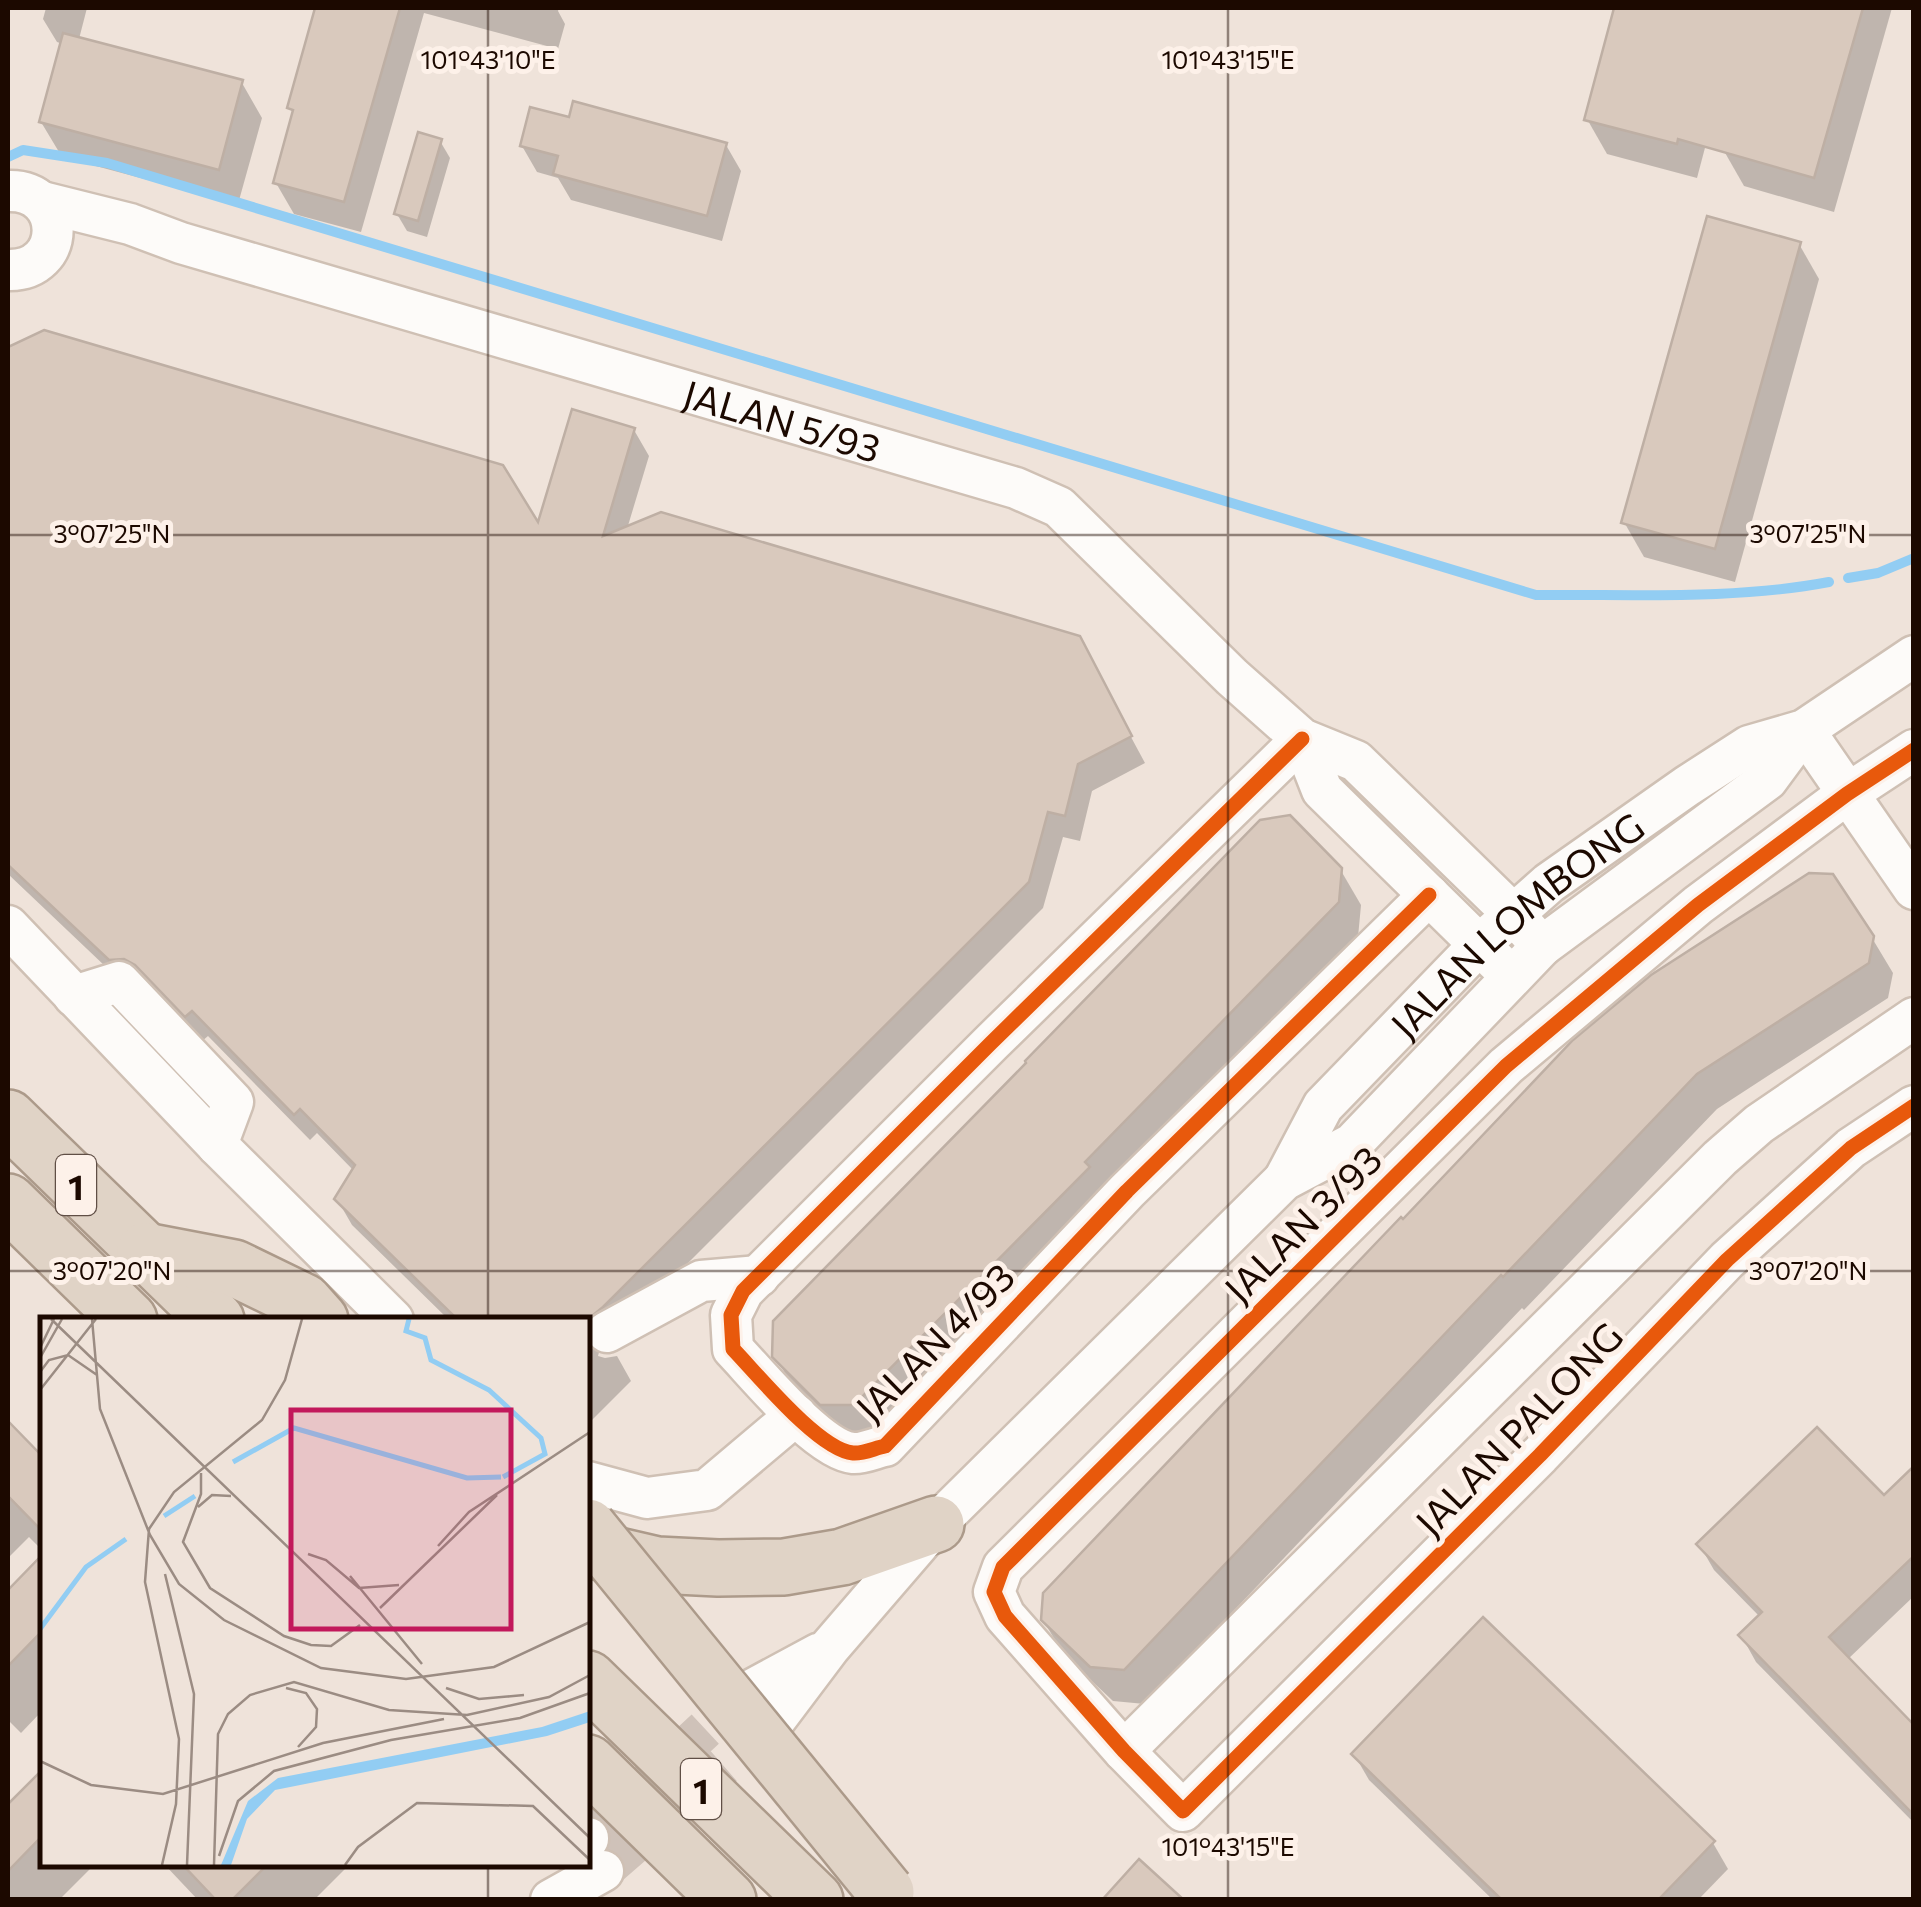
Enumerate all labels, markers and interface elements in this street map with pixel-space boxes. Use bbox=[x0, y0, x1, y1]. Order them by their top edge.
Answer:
text: 101°43'10"E bbox=[420, 44, 556, 74]
text: 101°43'15"E bbox=[1161, 44, 1295, 74]
street label: JALAN 5/93 bbox=[679, 368, 886, 471]
text: 3°07'25"N bbox=[54, 518, 170, 548]
text: 3°07'25"N bbox=[1750, 518, 1866, 548]
street label: JALAN LOMBONG bbox=[1380, 801, 1652, 1046]
street label: JALAN 3/93 bbox=[1214, 1135, 1390, 1311]
road number: 1 bbox=[56, 1155, 96, 1215]
street label: JALAN 4/93 bbox=[845, 1252, 1023, 1430]
text: 3°07'20"N bbox=[53, 1255, 171, 1285]
text: 3°07'20"N bbox=[1749, 1255, 1867, 1285]
street label: JALAN PALONG bbox=[1405, 1312, 1631, 1544]
inset map bbox=[40, 1317, 590, 1867]
road number: 1 bbox=[681, 1759, 721, 1819]
text: 101°43'15"E bbox=[1161, 1831, 1295, 1861]

